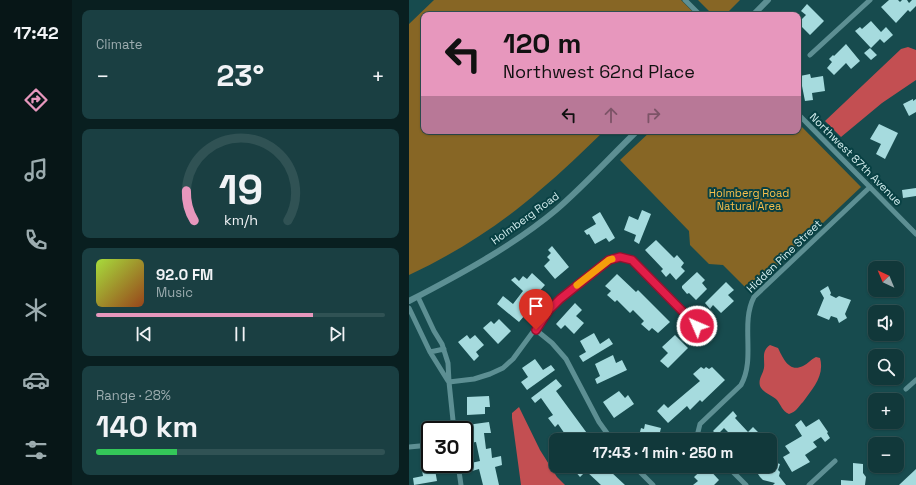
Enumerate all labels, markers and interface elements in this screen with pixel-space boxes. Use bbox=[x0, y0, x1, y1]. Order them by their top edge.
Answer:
text: 17:42 bbox=[13, 21, 59, 44]
text: 120 m bbox=[503, 25, 581, 61]
icon: left bbox=[437, 28, 489, 80]
text: Climate bbox=[96, 36, 142, 53]
text: 23° bbox=[217, 56, 264, 95]
text: Northwest 62nd Place bbox=[503, 60, 695, 83]
text: − bbox=[96, 62, 110, 90]
text: + bbox=[371, 62, 385, 90]
icon: directions bbox=[22, 86, 50, 114]
icon: left bbox=[558, 104, 580, 126]
icon: ahead bbox=[600, 104, 622, 126]
icon: right bbox=[642, 104, 664, 126]
street label: Northwest 87th Avenue bbox=[807, 110, 905, 208]
icon: music bbox=[22, 156, 50, 184]
text: 19 bbox=[218, 163, 263, 216]
park label: Holmberg Road Natural Area bbox=[709, 186, 789, 213]
street label: Holmberg Road bbox=[488, 189, 562, 247]
text: km/h bbox=[223, 211, 258, 229]
street label: Hidden Pine Street bbox=[743, 217, 825, 295]
icon: phone bbox=[22, 226, 50, 254]
north arrow bbox=[868, 261, 904, 297]
map controls bbox=[868, 261, 904, 473]
text: 92.0 FM bbox=[156, 265, 213, 284]
text: Music bbox=[156, 284, 193, 301]
pin bbox=[519, 289, 553, 330]
icon: arrive bbox=[525, 295, 547, 317]
icon: climate bbox=[22, 296, 50, 324]
position arrow bbox=[676, 305, 718, 347]
button: sound bbox=[868, 305, 904, 341]
icon: previous bbox=[133, 323, 155, 345]
icon: pause bbox=[229, 323, 251, 345]
icon: next bbox=[326, 323, 348, 345]
button: search bbox=[868, 349, 904, 385]
icon: car bbox=[22, 366, 50, 394]
text: Range · 28% bbox=[96, 387, 171, 404]
button: + bbox=[868, 393, 904, 429]
text: 140 km bbox=[96, 407, 198, 446]
speed limit sign: 30 bbox=[421, 421, 473, 473]
icon: filters bbox=[22, 436, 50, 464]
button: − bbox=[868, 437, 904, 473]
text: 17:43 · 1 min · 250 m bbox=[593, 443, 733, 462]

